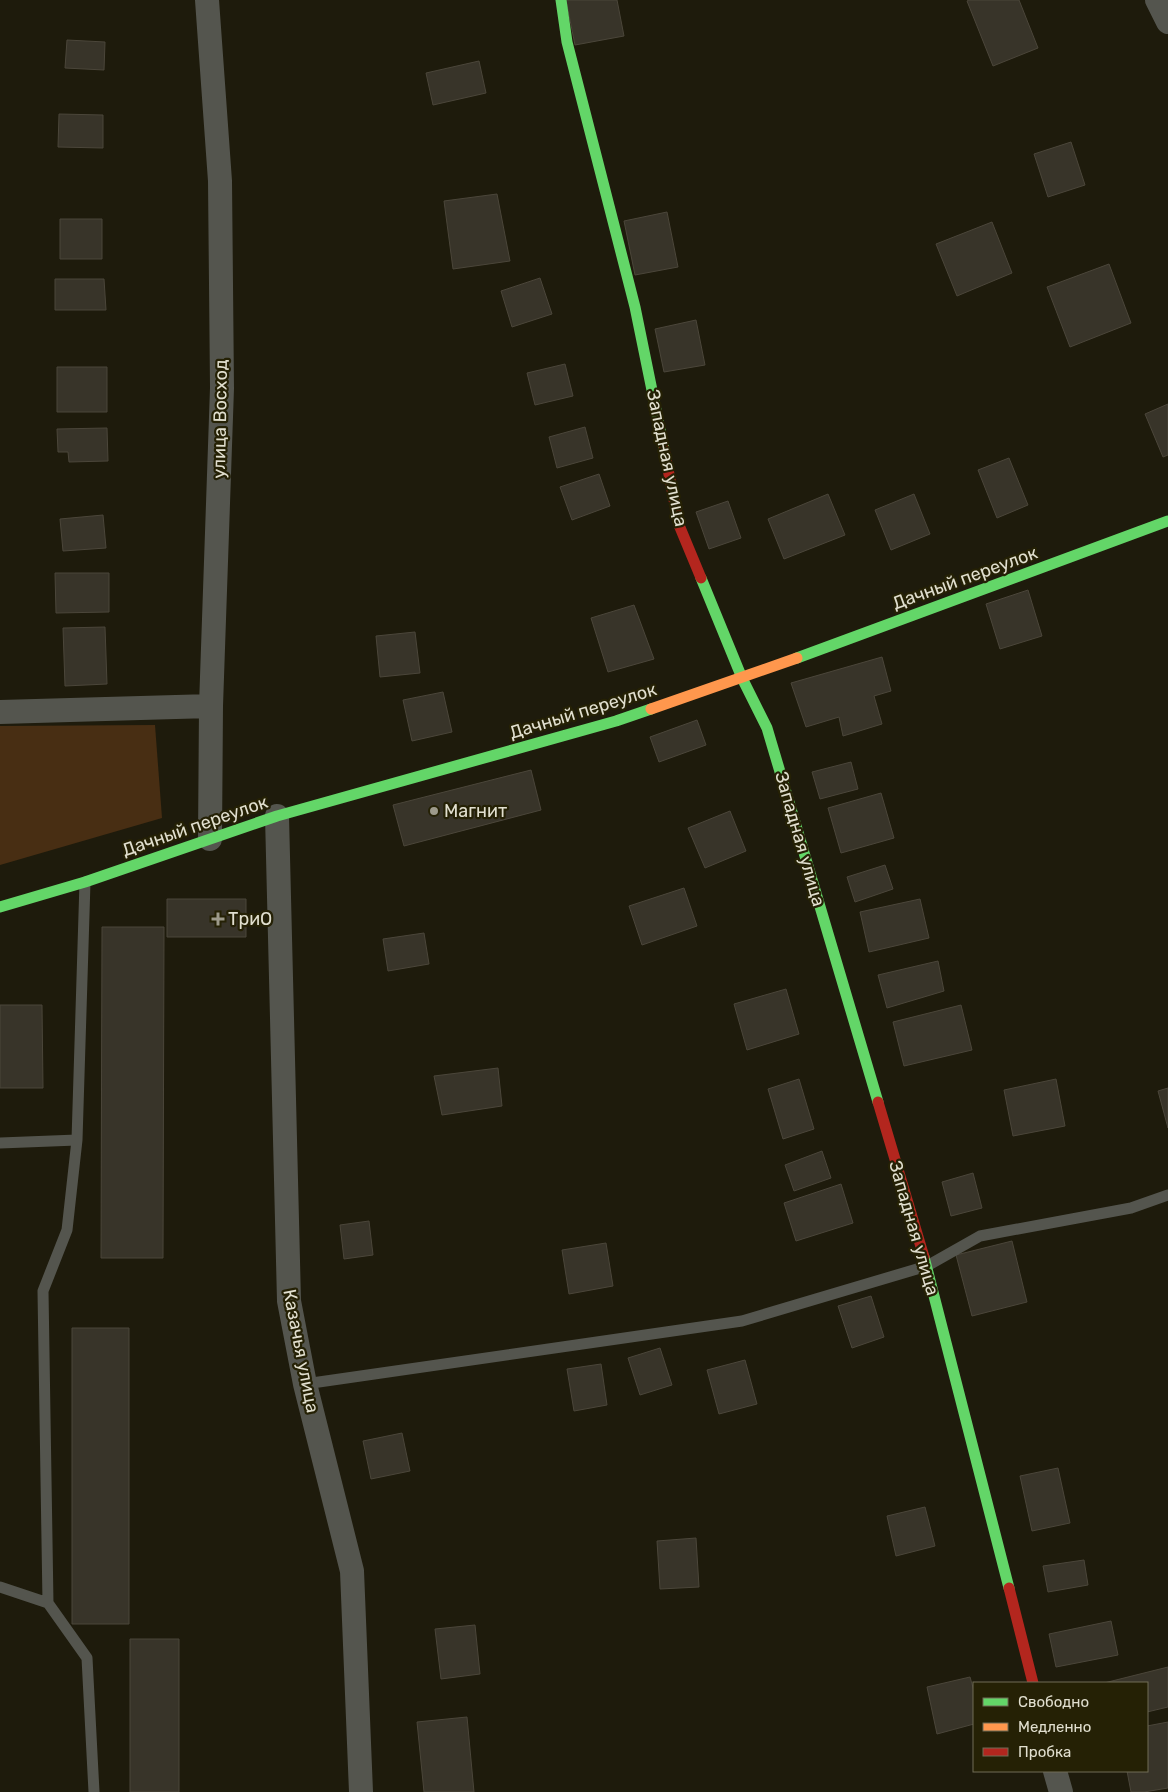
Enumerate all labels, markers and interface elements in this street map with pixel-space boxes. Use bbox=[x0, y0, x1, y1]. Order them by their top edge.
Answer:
street label: улица Восход bbox=[208, 359, 232, 479]
street label: Западная улица bbox=[642, 388, 692, 528]
street label: Дачный переулок bbox=[890, 541, 1041, 614]
street label: Дачный переулок bbox=[507, 678, 659, 744]
street label: Западная улица bbox=[770, 769, 830, 909]
street label: Дачный переулок bbox=[119, 791, 271, 861]
place label: Магнит bbox=[444, 800, 507, 822]
marker: Магнит bbox=[428, 805, 440, 817]
place label: ТриО bbox=[228, 908, 272, 930]
marker: ТриО bbox=[212, 913, 224, 925]
street label: Западная улица bbox=[884, 1158, 944, 1298]
street label: Казачья улица bbox=[278, 1287, 324, 1415]
legend bbox=[973, 1682, 1148, 1772]
text: Свободно bbox=[1018, 1693, 1089, 1711]
text: Медленно bbox=[1018, 1718, 1091, 1736]
text: Пробка bbox=[1018, 1743, 1071, 1761]

